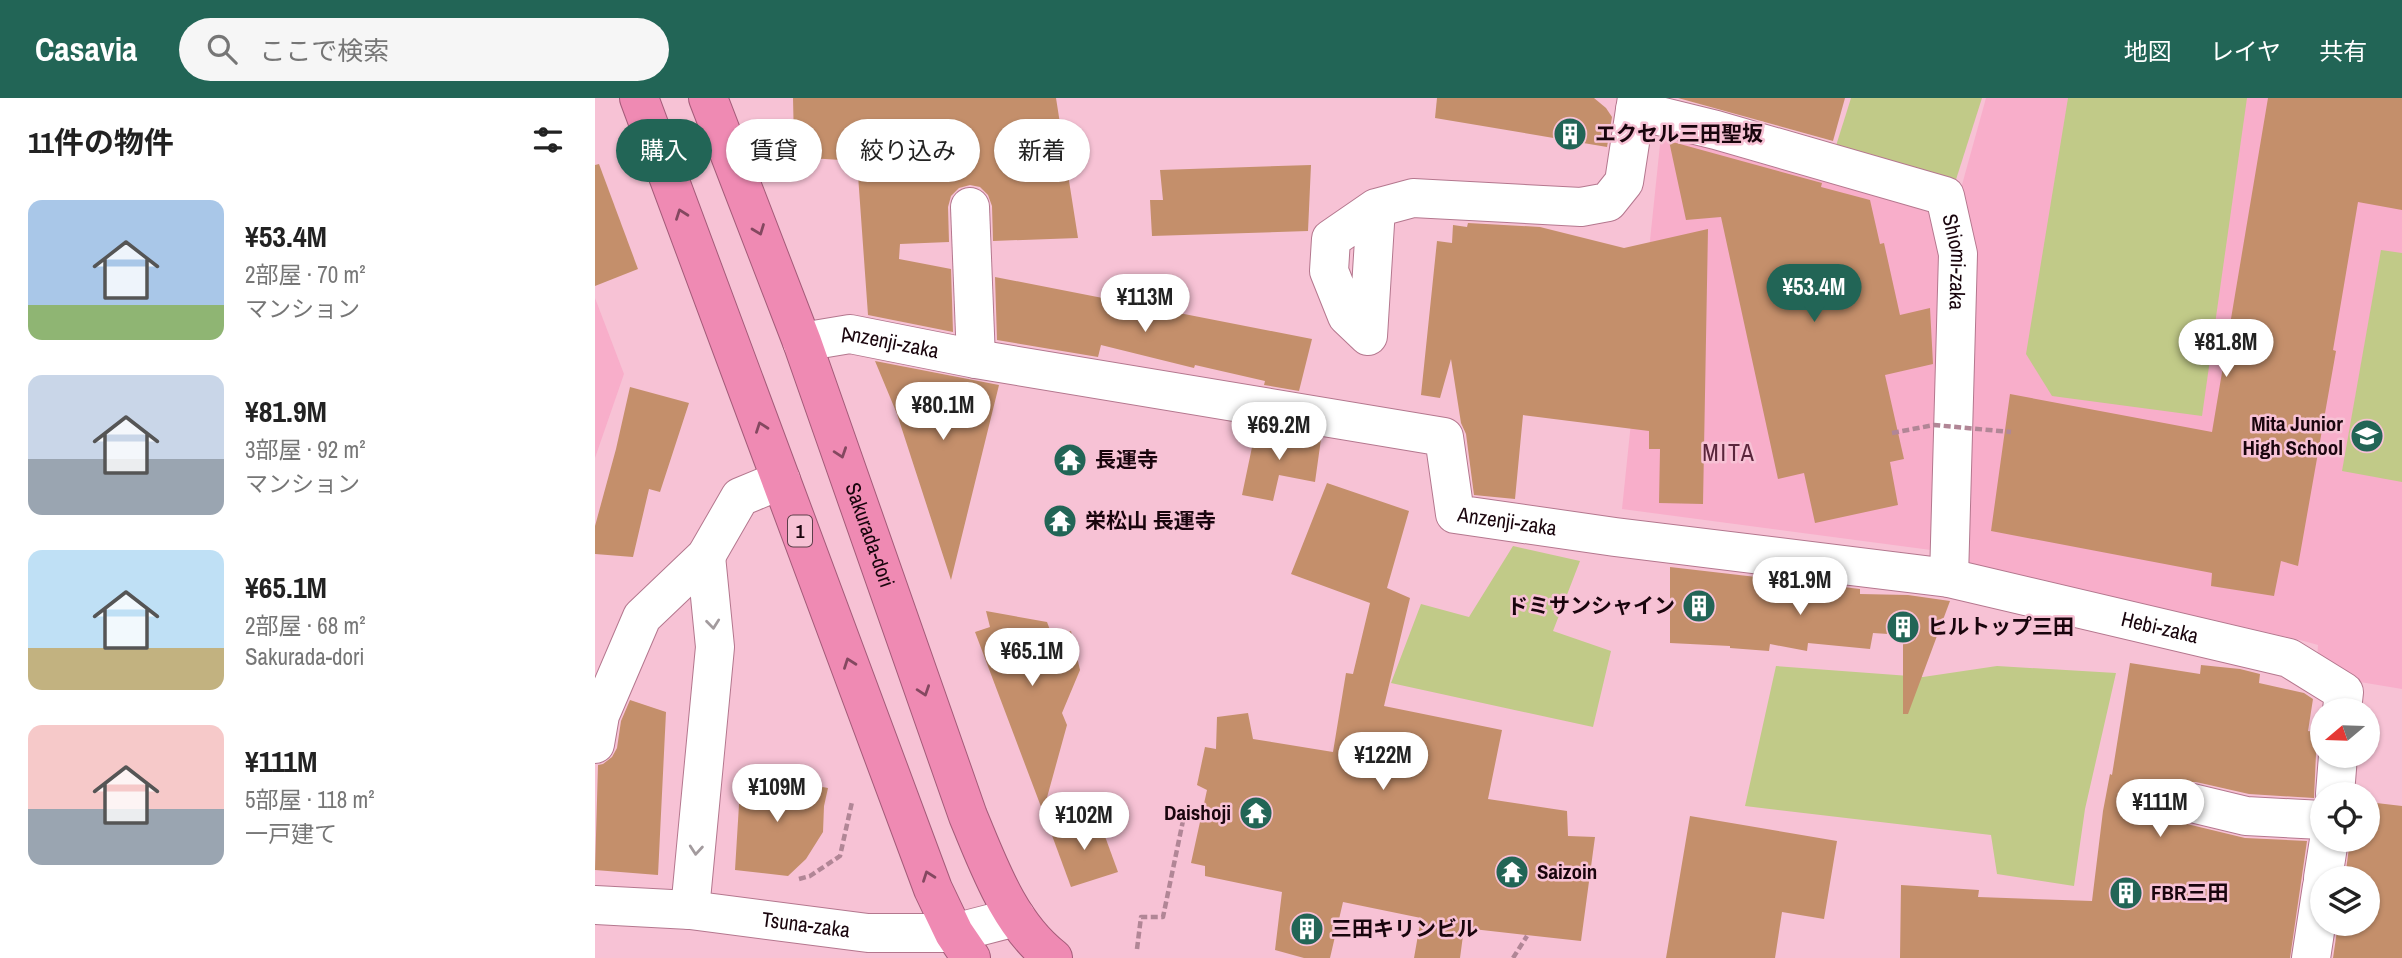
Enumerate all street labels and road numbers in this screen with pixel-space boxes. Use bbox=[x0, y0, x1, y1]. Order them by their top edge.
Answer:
street label: Shiomi-zaka bbox=[1935, 211, 1973, 311]
street label: Anzenji-zaka bbox=[837, 319, 942, 365]
street label: Sakurada-dori bbox=[838, 479, 902, 591]
street label: Anzenji-zaka bbox=[1455, 499, 1559, 542]
road number: 1 bbox=[788, 516, 812, 546]
street label: Hebi-zaka bbox=[2118, 604, 2202, 650]
street label: Tsuna-zaka bbox=[760, 904, 852, 945]

